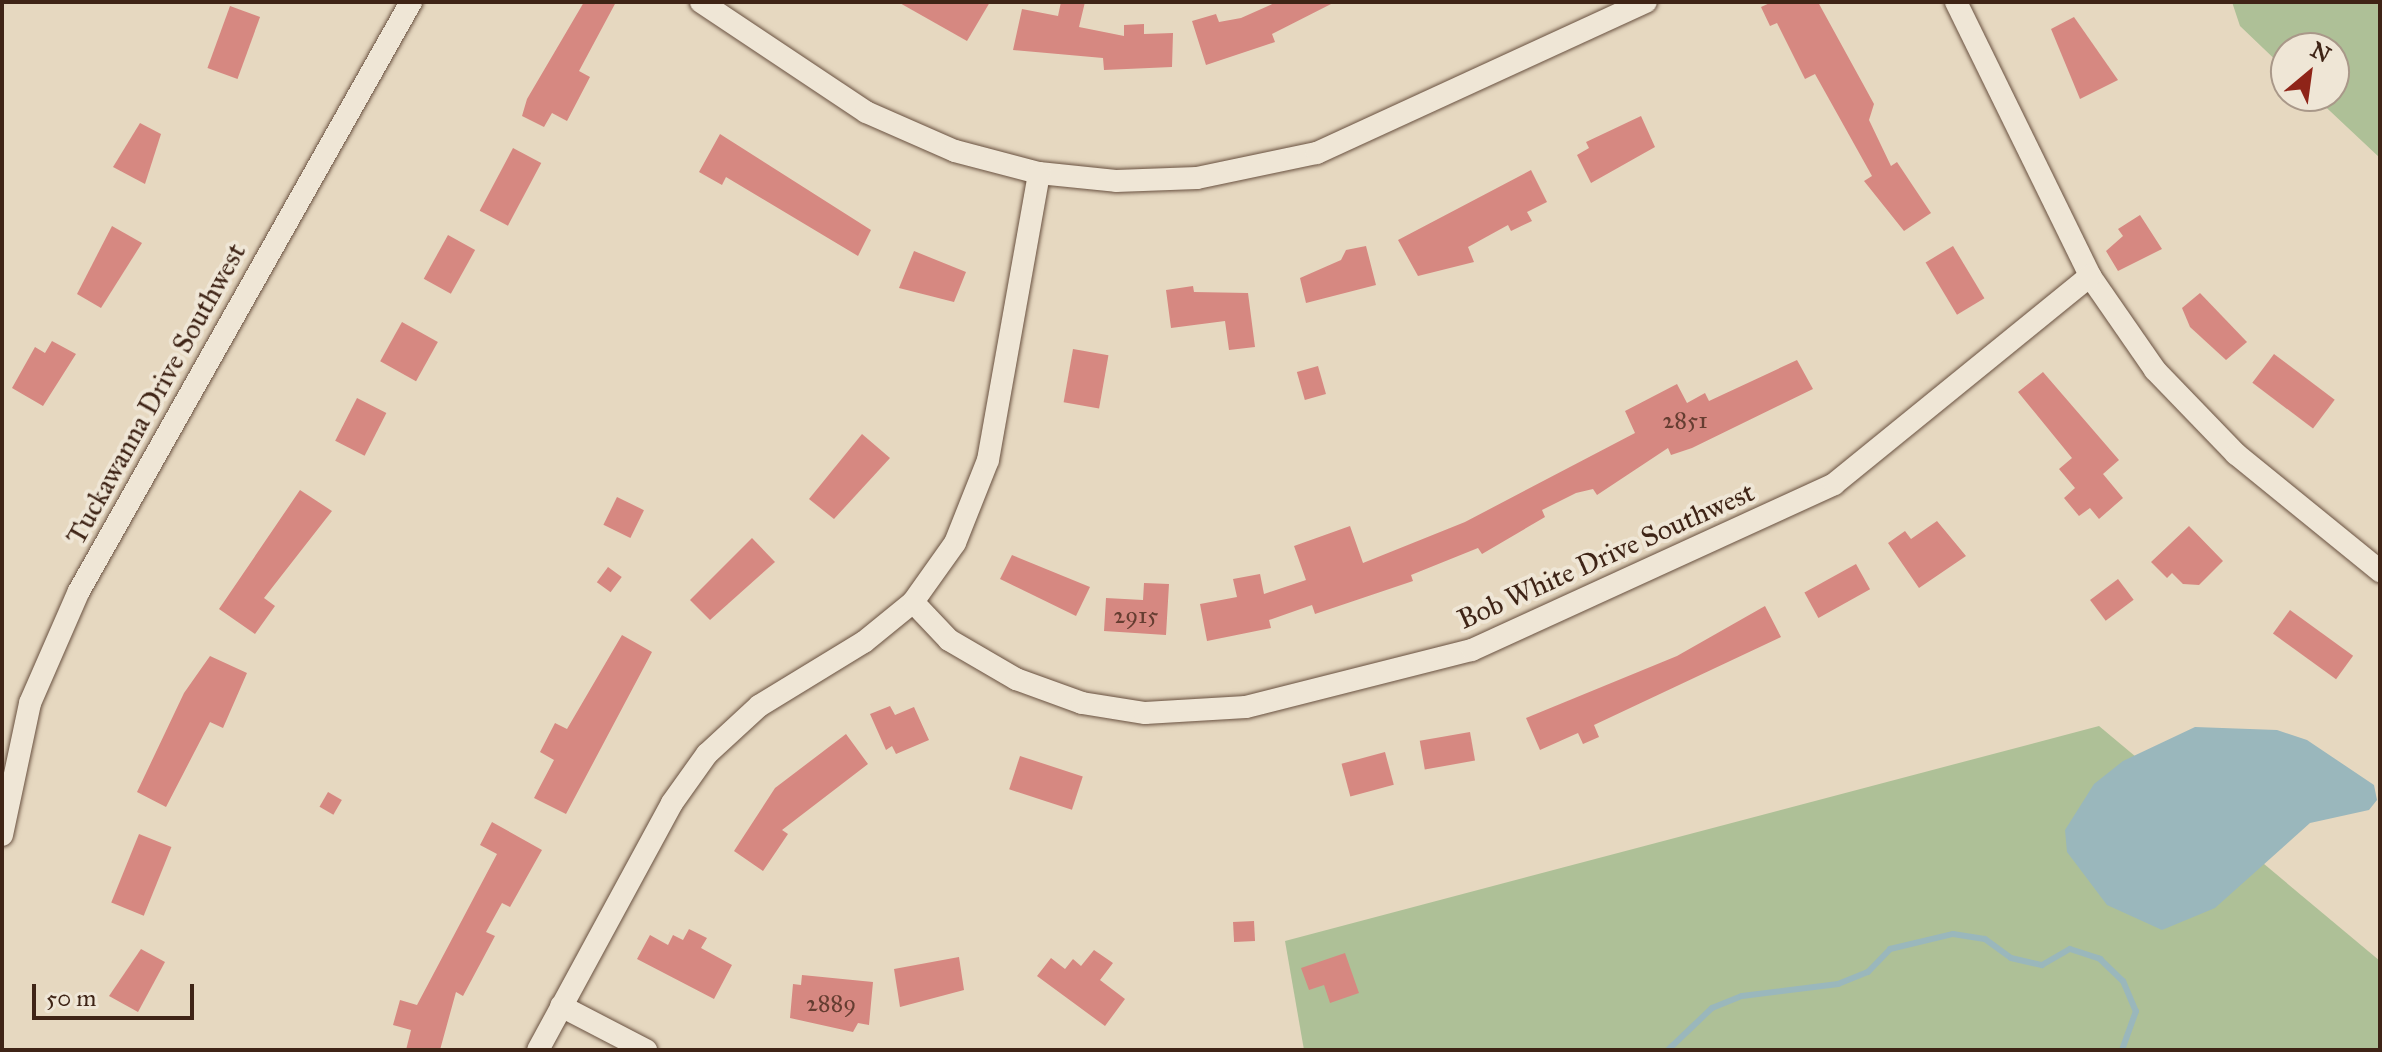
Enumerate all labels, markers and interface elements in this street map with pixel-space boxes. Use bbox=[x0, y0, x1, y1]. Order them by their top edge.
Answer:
north arrow bbox=[2270, 32, 2350, 112]
text: N bbox=[2306, 36, 2336, 69]
street label: Tuckawanna Drive Southwest bbox=[59, 237, 253, 551]
house number: 2851 bbox=[1662, 407, 1708, 435]
street label: Bob White Drive Southwest bbox=[1452, 475, 1760, 637]
house number: 2915 bbox=[1113, 602, 1159, 630]
scale bar bbox=[36, 968, 198, 1018]
text: 50 m bbox=[46, 983, 96, 1013]
house number: 2889 bbox=[806, 990, 856, 1018]

